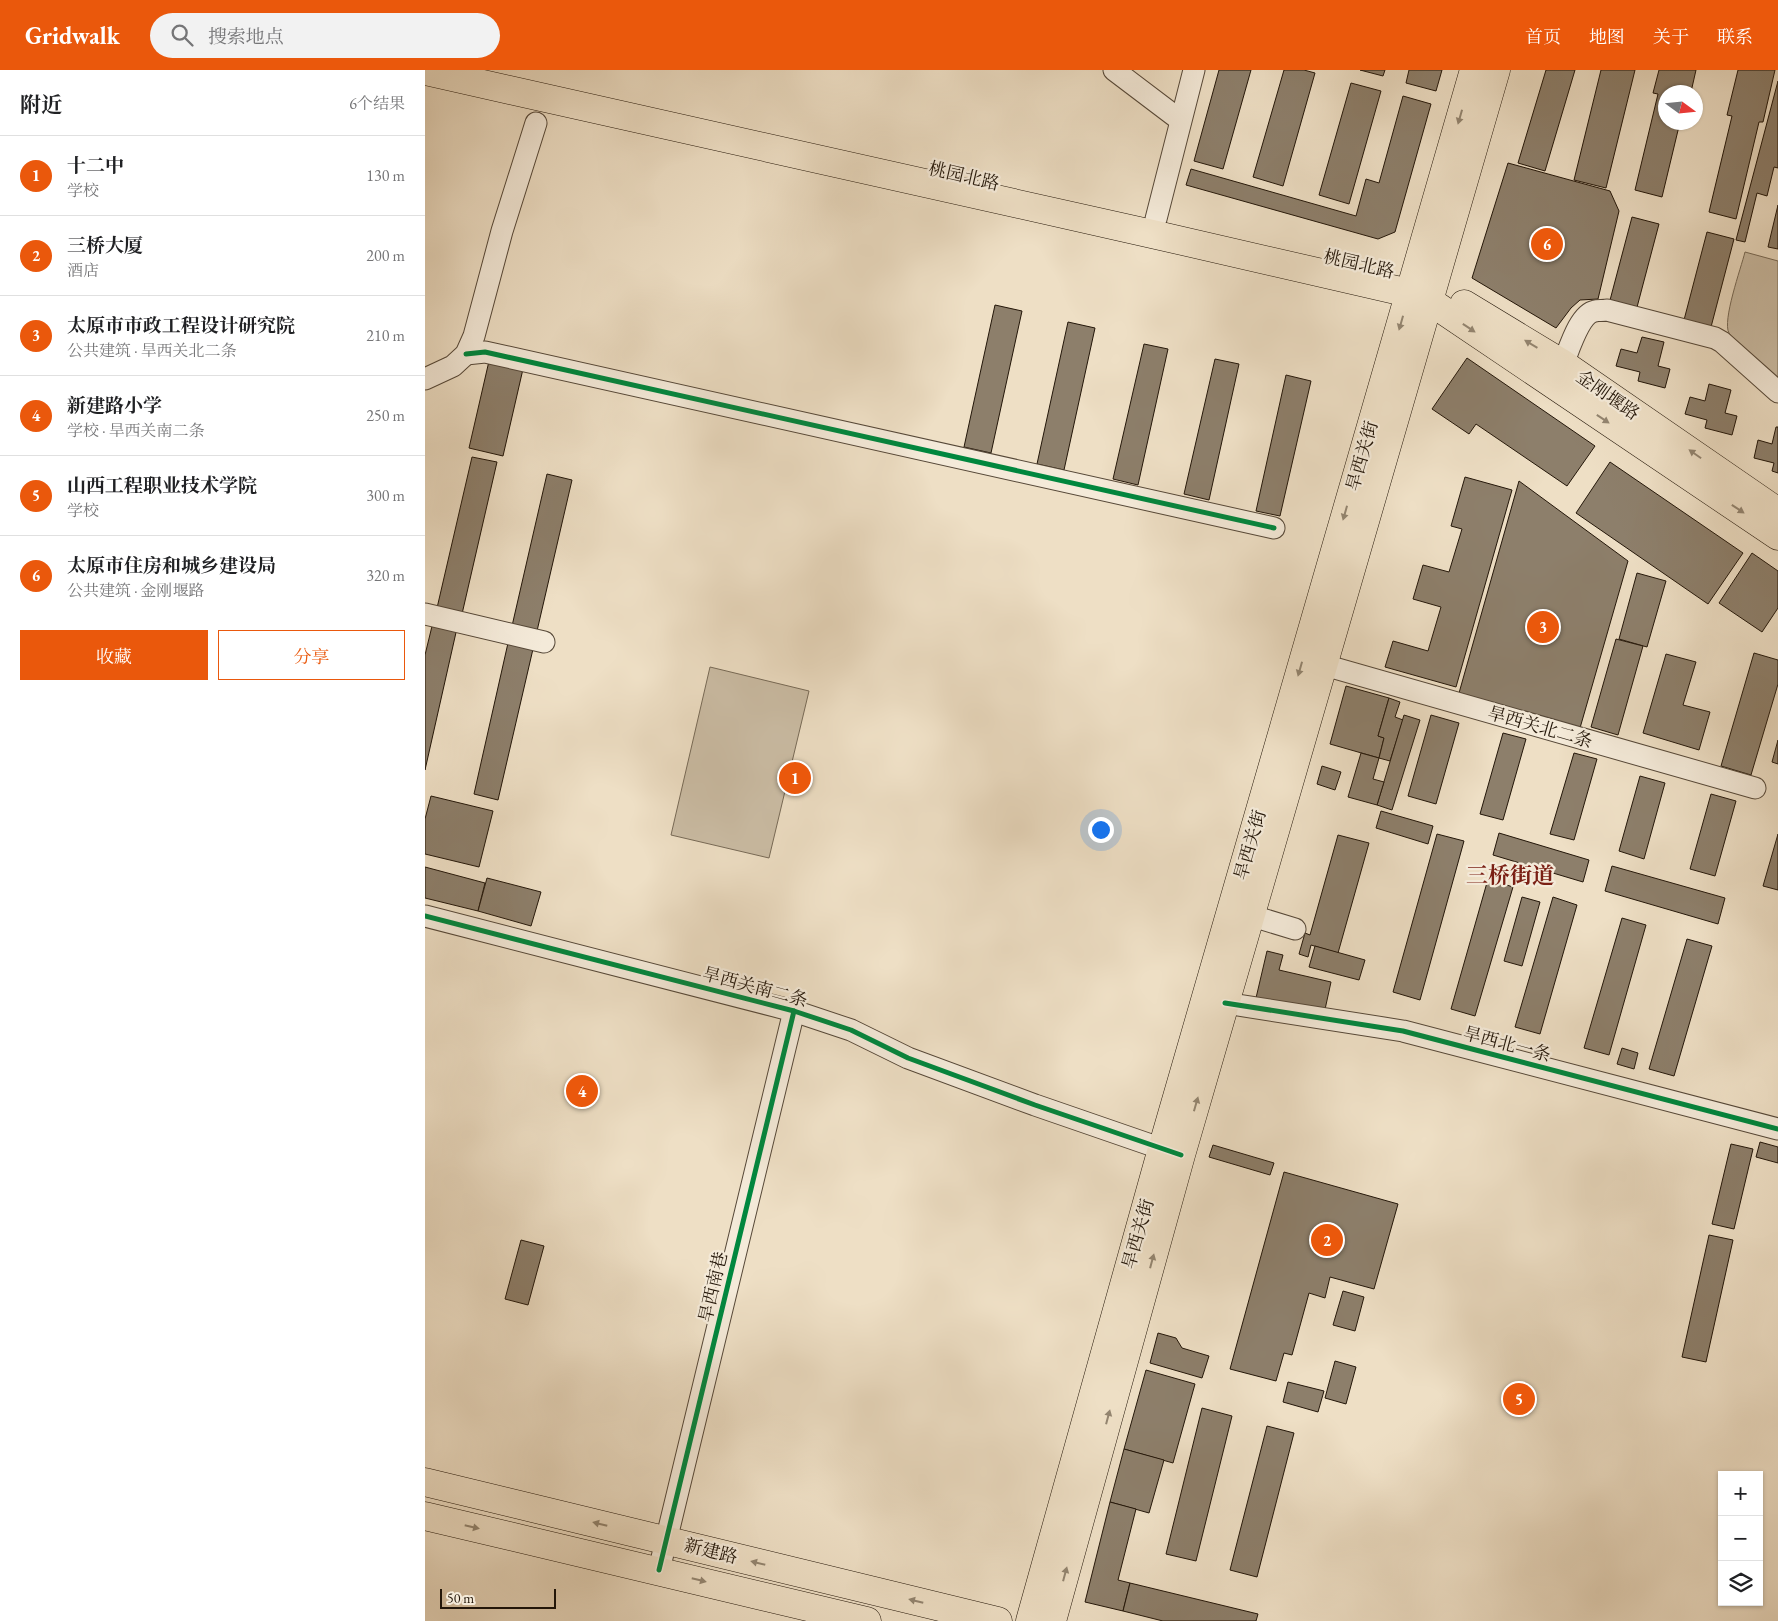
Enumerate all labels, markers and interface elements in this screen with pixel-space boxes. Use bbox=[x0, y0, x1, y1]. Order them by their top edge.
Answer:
search box bbox=[150, 13, 500, 58]
text: Gridwalk bbox=[25, 20, 120, 51]
icon: search bbox=[168, 21, 196, 49]
text: 搜索地点 bbox=[208, 24, 284, 49]
text: 首页 bbox=[1525, 25, 1561, 48]
text: 地图 bbox=[1589, 25, 1625, 48]
text: 关于 bbox=[1653, 25, 1689, 48]
text: 联系 bbox=[1717, 25, 1753, 48]
north arrow bbox=[1658, 85, 1703, 130]
text: 附近 bbox=[20, 91, 62, 118]
text: 6个结果 bbox=[349, 93, 405, 114]
one-way arrow bbox=[1456, 109, 1464, 124]
text: 十二中 bbox=[67, 153, 124, 178]
street label: 桃园北路 bbox=[926, 156, 1002, 195]
text: 1 bbox=[32, 165, 40, 186]
text: 130 m bbox=[366, 165, 405, 186]
text: 学校 bbox=[67, 180, 99, 201]
pin: 6 bbox=[1531, 225, 1563, 263]
text: 三桥大厦 bbox=[67, 233, 143, 258]
street label: 桃园北路 bbox=[1321, 244, 1397, 283]
text: 2 bbox=[32, 245, 40, 266]
text: 200 m bbox=[366, 245, 405, 266]
text: 酒店 bbox=[67, 260, 99, 281]
text: 太原市市政工程设计研究院 bbox=[67, 313, 295, 338]
one-way arrow bbox=[1396, 316, 1404, 331]
one-way arrow bbox=[1462, 323, 1476, 333]
text: 3 bbox=[32, 325, 40, 346]
text: 210 m bbox=[366, 325, 405, 346]
text: 公共建筑 · 旱西关北二条 bbox=[67, 340, 237, 361]
one-way arrow bbox=[1524, 340, 1537, 349]
street label: 金刚堰路 bbox=[1572, 365, 1644, 425]
text: 新建路小学 bbox=[67, 393, 162, 418]
text: 4 bbox=[32, 405, 40, 426]
text: 250 m bbox=[366, 405, 405, 426]
one-way arrow bbox=[1597, 414, 1610, 423]
street label: 旱西关街 bbox=[1341, 418, 1382, 494]
text: 学校 · 旱西关南二条 bbox=[67, 420, 205, 441]
one-way arrow bbox=[1688, 450, 1701, 459]
text: 山西工程职业技术学院 bbox=[67, 473, 257, 498]
text: 5 bbox=[32, 485, 40, 506]
text: 300 m bbox=[366, 485, 405, 506]
text: 学校 bbox=[67, 500, 99, 521]
one-way arrow bbox=[1731, 505, 1745, 514]
one-way arrow bbox=[1341, 506, 1349, 521]
text: 太原市住房和城乡建设局 bbox=[67, 553, 276, 578]
text: 6 bbox=[32, 565, 40, 586]
text: 320 m bbox=[366, 565, 405, 586]
text: 公共建筑 · 金刚堰路 bbox=[67, 580, 205, 601]
pin: 3 bbox=[1527, 608, 1559, 646]
button: 收藏 bbox=[20, 630, 208, 680]
button: 分享 bbox=[218, 630, 405, 680]
one-way arrow bbox=[1296, 662, 1304, 677]
street label: 旱西关北二条 bbox=[1485, 701, 1595, 752]
pin: 1 bbox=[779, 759, 811, 797]
street label: 旱西关街 bbox=[1229, 807, 1270, 883]
your location bbox=[1088, 817, 1114, 843]
district label: 三桥街道 bbox=[1466, 861, 1554, 890]
street label: 旱西关南二条 bbox=[700, 961, 810, 1012]
street label: 旱西北一条 bbox=[1461, 1021, 1554, 1066]
pin: 4 bbox=[566, 1072, 598, 1110]
one-way arrow bbox=[1192, 1097, 1200, 1112]
street label: 旱西关街 bbox=[1117, 1196, 1158, 1272]
pin: 2 bbox=[1311, 1221, 1343, 1259]
street label: 旱西南巷 bbox=[693, 1249, 732, 1325]
one-way arrow bbox=[1148, 1253, 1156, 1268]
pin: 5 bbox=[1503, 1380, 1535, 1418]
one-way arrow bbox=[1105, 1410, 1113, 1425]
map controls bbox=[1718, 1471, 1763, 1606]
button: + bbox=[1718, 1471, 1763, 1516]
button: − bbox=[1718, 1516, 1763, 1561]
one-way arrow bbox=[593, 1520, 608, 1528]
one-way arrow bbox=[465, 1523, 480, 1531]
street label: 新建路 bbox=[682, 1533, 740, 1568]
one-way arrow bbox=[751, 1559, 766, 1567]
button: layers bbox=[1718, 1561, 1763, 1606]
one-way arrow bbox=[1061, 1566, 1069, 1582]
one-way arrow bbox=[691, 1576, 706, 1584]
scale bar bbox=[440, 1586, 556, 1609]
text: 50 m bbox=[447, 1589, 474, 1607]
one-way arrow bbox=[909, 1597, 924, 1605]

